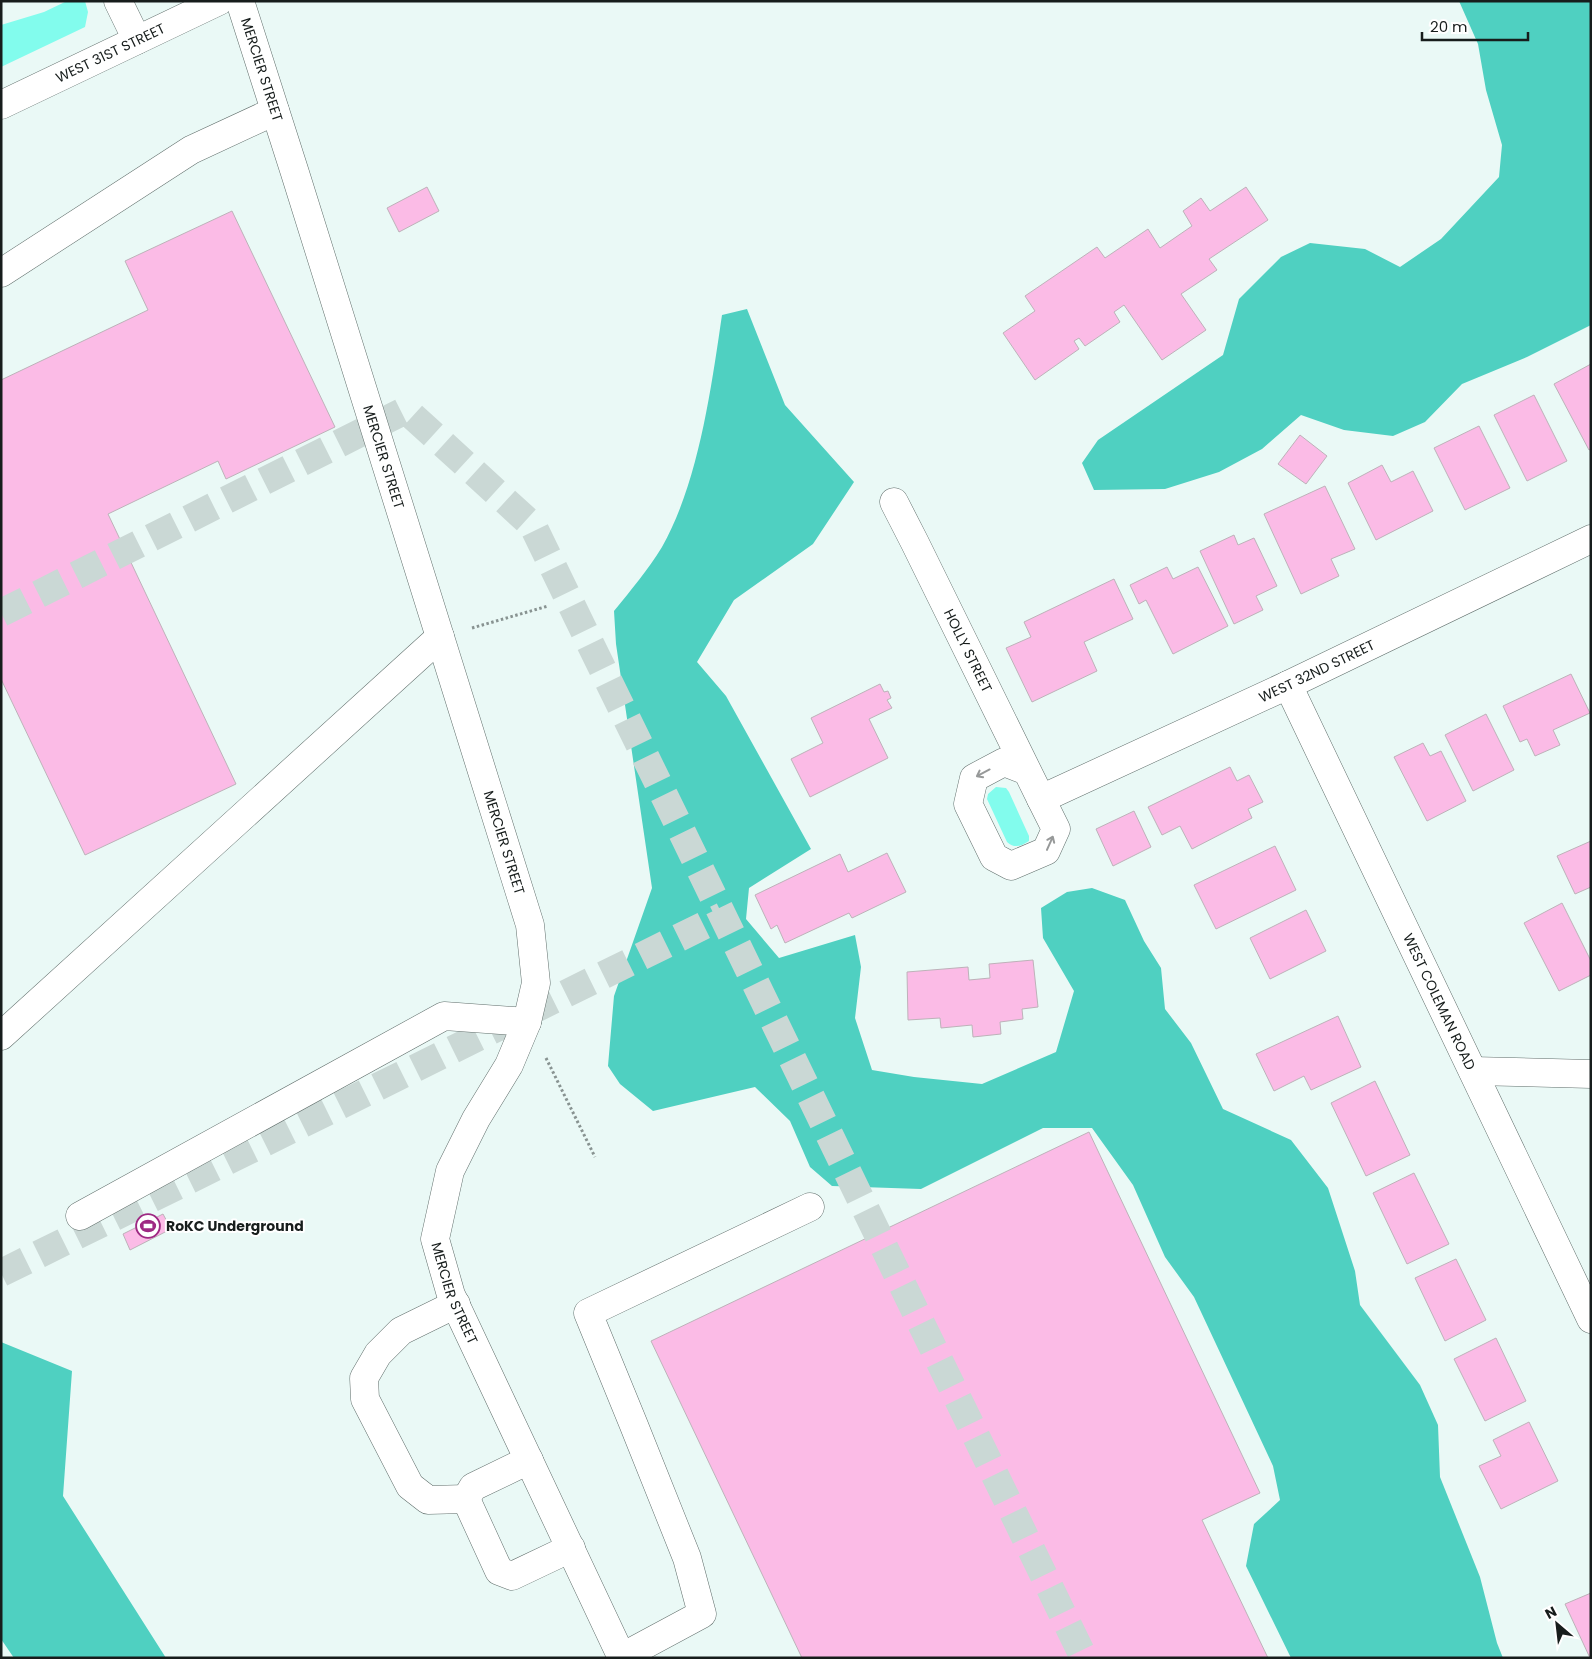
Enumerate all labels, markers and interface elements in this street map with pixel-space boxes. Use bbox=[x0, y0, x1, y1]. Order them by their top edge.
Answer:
scale bar bbox=[1422, 10, 1528, 42]
street label: MERCIER STREET bbox=[236, 15, 288, 124]
text: 20 m bbox=[1430, 16, 1468, 37]
street label: WEST 31ST STREET bbox=[52, 18, 169, 88]
street label: MERCIER STREET bbox=[358, 402, 409, 512]
street label: HOLLY STREET bbox=[939, 605, 997, 696]
street label: WEST 32ND STREET bbox=[1255, 634, 1378, 707]
one-way arrow bbox=[976, 769, 991, 778]
street label: MERCIER STREET bbox=[479, 788, 530, 897]
one-way arrow bbox=[1045, 836, 1055, 851]
street label: WEST COLEMAN ROAD bbox=[1398, 930, 1481, 1074]
sports icon: RoKC Underground bbox=[135, 1213, 161, 1239]
place label: RoKC Underground bbox=[166, 1216, 304, 1236]
street label: MERCIER STREET bbox=[426, 1240, 483, 1348]
north arrow bbox=[1532, 1599, 1582, 1649]
text: N bbox=[1542, 1601, 1560, 1624]

